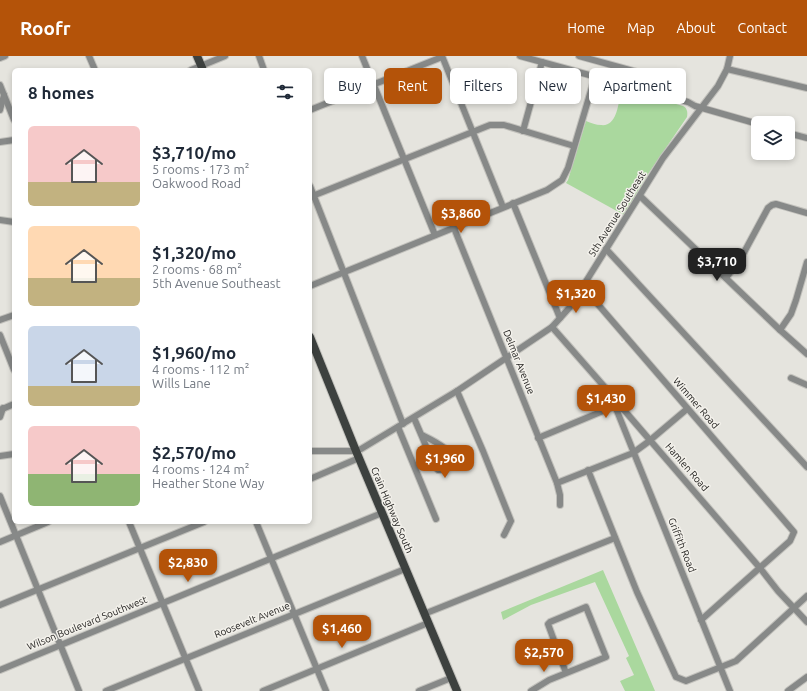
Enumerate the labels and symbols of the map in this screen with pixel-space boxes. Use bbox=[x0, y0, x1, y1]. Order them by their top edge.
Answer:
street label: 5th Avenue Southeast bbox=[586, 169, 648, 259]
pin: $3,860 bbox=[428, 200, 494, 234]
pin: $3,710 bbox=[684, 248, 750, 282]
pin: $1,320 bbox=[543, 280, 609, 314]
street label: Delmar Avenue bbox=[501, 328, 537, 396]
street label: Wimmer Road bbox=[671, 375, 721, 431]
pin: $1,430 bbox=[573, 385, 639, 419]
street label: Hamlen Road bbox=[663, 441, 711, 493]
pin: $1,960 bbox=[412, 445, 478, 479]
street label: Crain Highway South bbox=[369, 465, 415, 555]
street label: Griffith Road bbox=[666, 516, 698, 574]
pin: $2,830 bbox=[155, 549, 221, 583]
street label: Wilson Boulevard Southwest bbox=[25, 594, 149, 652]
street label: Roosevelt Avenue bbox=[213, 600, 291, 640]
pin: $1,460 bbox=[309, 615, 375, 649]
pin: $2,570 bbox=[511, 639, 577, 673]

